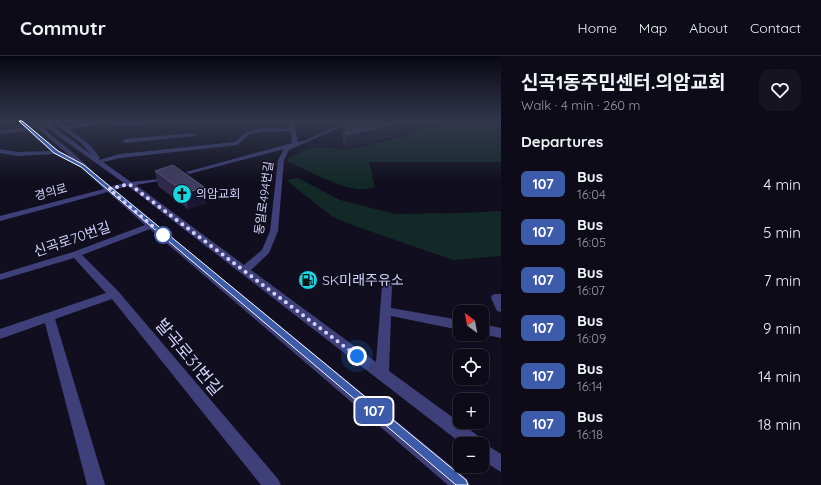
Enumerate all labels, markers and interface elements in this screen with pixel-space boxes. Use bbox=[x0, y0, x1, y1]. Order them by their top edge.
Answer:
text: Commutr bbox=[20, 16, 106, 40]
text: Home bbox=[578, 19, 617, 37]
text: Map bbox=[639, 19, 667, 37]
text: About bbox=[689, 19, 728, 37]
text: Contact bbox=[750, 19, 801, 37]
button: heart bbox=[759, 69, 801, 111]
text: 신곡1동주민센터.의암교회 bbox=[521, 70, 725, 94]
text: Walk · 4 min · 260 m bbox=[521, 97, 640, 113]
text: Departures bbox=[521, 132, 603, 151]
street label: 동일로494번길 bbox=[251, 160, 276, 236]
text: Bus bbox=[577, 167, 603, 186]
text: 107 bbox=[532, 175, 554, 193]
text: 4 min bbox=[763, 175, 801, 194]
street label: 경의로 bbox=[33, 180, 69, 203]
church icon: 의암교회 bbox=[171, 183, 193, 205]
place label: 의암교회 bbox=[196, 186, 240, 201]
text: 16:04 bbox=[577, 186, 606, 202]
text: Bus bbox=[577, 215, 603, 234]
street label: 신곡로70번길 bbox=[31, 217, 113, 261]
text: 107 bbox=[532, 223, 554, 241]
text: 5 min bbox=[763, 223, 801, 242]
unlabelled marker bbox=[154, 226, 172, 244]
text: 16:05 bbox=[577, 234, 606, 250]
text: Bus bbox=[577, 263, 603, 282]
fuel station icon: SK미래주유소 bbox=[297, 269, 319, 291]
place label: SK미래주유소 bbox=[322, 271, 404, 289]
text: 107 bbox=[532, 271, 554, 289]
text: 7 min bbox=[764, 271, 801, 290]
text: 16:07 bbox=[577, 282, 605, 298]
north arrow bbox=[453, 305, 489, 341]
map controls bbox=[453, 305, 489, 473]
text: Bus bbox=[577, 311, 603, 330]
street label: 발곡로31번길 bbox=[151, 314, 227, 399]
text: 107 bbox=[532, 319, 554, 337]
text: 9 min bbox=[763, 319, 801, 338]
text: 16:09 bbox=[577, 330, 606, 346]
your location bbox=[347, 346, 367, 366]
button: locate bbox=[453, 349, 489, 385]
text: Bus bbox=[577, 359, 603, 378]
text: 107 bbox=[532, 367, 554, 385]
text: 14 min bbox=[758, 367, 801, 386]
text: 16:14 bbox=[577, 378, 603, 394]
button: + bbox=[453, 393, 489, 429]
line badge: 107 bbox=[351, 398, 397, 424]
text: 107 bbox=[363, 402, 385, 420]
text: Bus bbox=[577, 407, 603, 426]
text: 107 bbox=[532, 415, 554, 433]
text: 18 min bbox=[758, 415, 801, 434]
text: 16:18 bbox=[577, 426, 603, 442]
button: − bbox=[453, 437, 489, 473]

